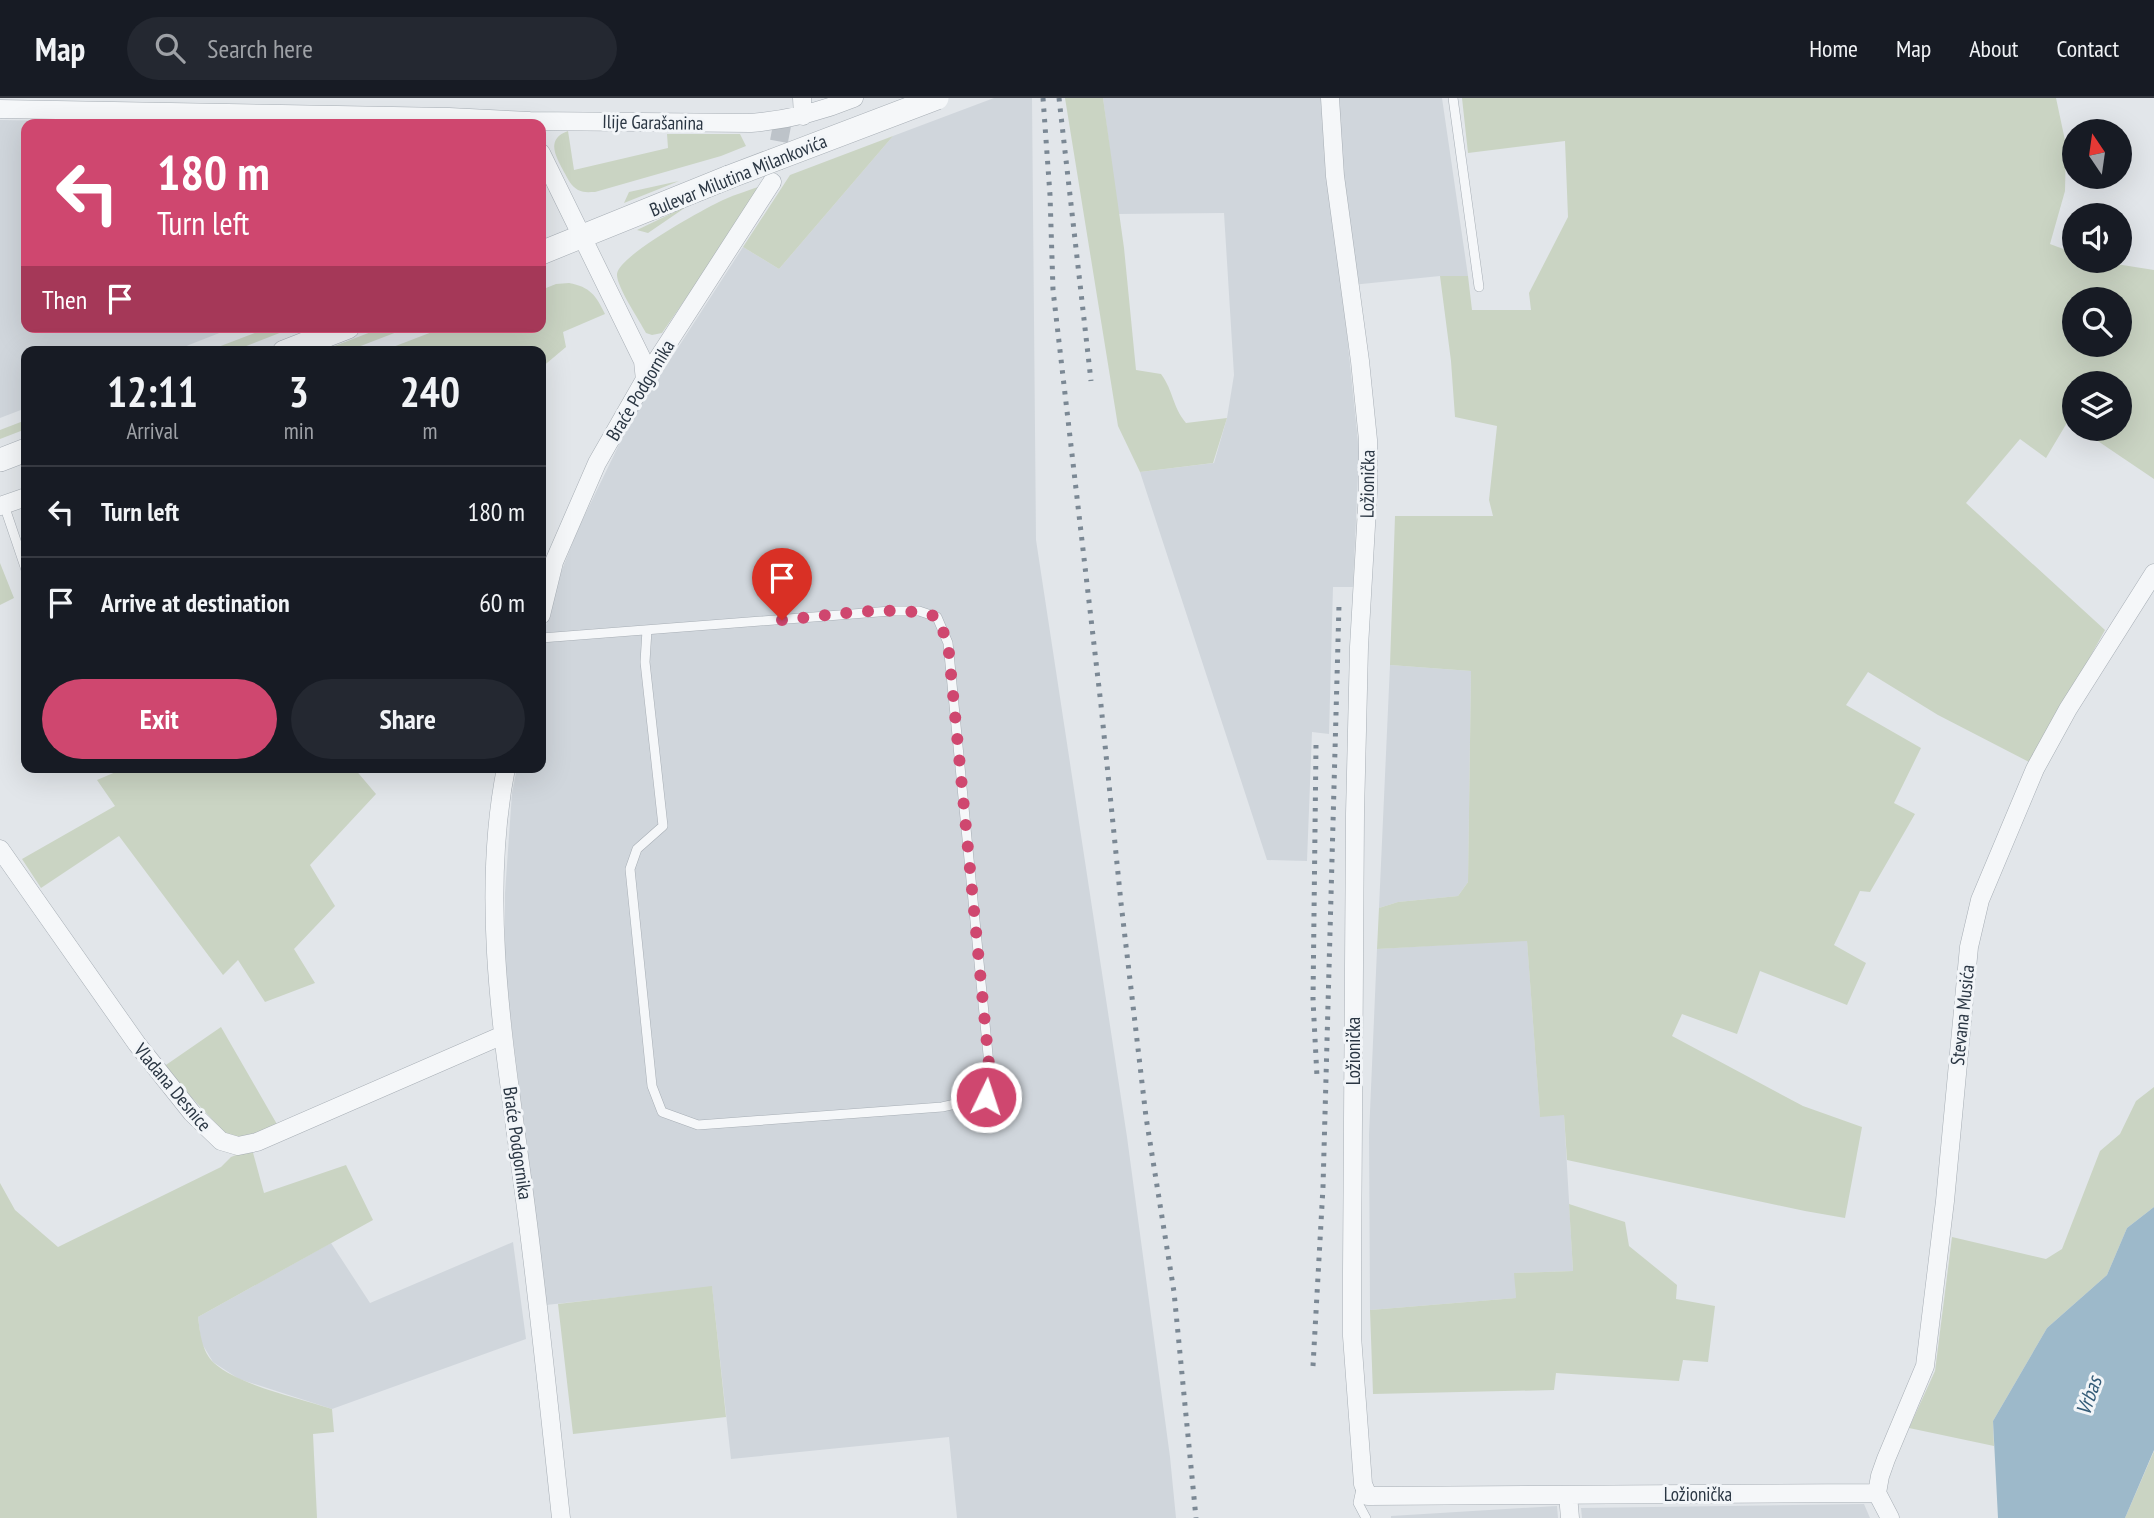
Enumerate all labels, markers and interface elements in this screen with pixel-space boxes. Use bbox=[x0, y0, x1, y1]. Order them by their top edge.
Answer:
search box bbox=[127, 17, 617, 80]
text: Map bbox=[35, 27, 85, 70]
icon: search bbox=[151, 29, 189, 67]
text: Search here bbox=[207, 32, 313, 65]
text: Home bbox=[1809, 33, 1858, 64]
text: Map bbox=[1896, 33, 1931, 64]
text: About bbox=[1969, 33, 2018, 64]
text: Contact bbox=[2056, 33, 2119, 64]
street label: Ilije Garašanina bbox=[602, 109, 704, 135]
north arrow bbox=[2062, 119, 2132, 189]
map controls bbox=[2062, 119, 2132, 441]
street label: Bulevar Milutina Milankovića bbox=[646, 128, 830, 222]
text: 180 m bbox=[157, 140, 270, 204]
icon: left bbox=[42, 147, 133, 238]
text: Turn left bbox=[157, 202, 249, 244]
button: sound bbox=[2062, 203, 2132, 273]
icon: arrive bbox=[101, 280, 139, 318]
text: Then bbox=[42, 283, 87, 316]
button: search bbox=[2062, 287, 2132, 357]
street label: Braće Podgornika bbox=[600, 335, 680, 445]
text: 12:11 bbox=[107, 364, 198, 419]
text: 3 bbox=[289, 364, 309, 419]
text: 240 bbox=[400, 364, 460, 419]
button: layers bbox=[2062, 371, 2132, 441]
text: Arrival bbox=[126, 416, 178, 445]
text: min bbox=[284, 416, 314, 445]
text: m bbox=[422, 416, 437, 445]
street label: Ložionička bbox=[1354, 450, 1380, 518]
icon: left bbox=[42, 493, 80, 531]
text: Turn left bbox=[101, 495, 179, 528]
text: 180 m bbox=[467, 495, 525, 528]
pin bbox=[752, 548, 812, 620]
icon: arrive bbox=[763, 559, 801, 597]
icon: arrive bbox=[42, 584, 80, 622]
text: Arrive at destination bbox=[101, 586, 290, 619]
text: 60 m bbox=[479, 586, 525, 619]
button: Exit bbox=[42, 679, 277, 759]
button: Share bbox=[291, 679, 525, 759]
street label: Stevana Musića bbox=[1945, 964, 1979, 1066]
street label: Ložionička bbox=[1341, 1017, 1365, 1085]
street label: Vladana Desnice bbox=[129, 1037, 217, 1136]
position arrow bbox=[949, 1060, 1023, 1134]
street label: Braće Podgornika bbox=[498, 1085, 538, 1201]
water label: Vrbas bbox=[2069, 1371, 2108, 1419]
street label: Ložionička bbox=[1664, 1482, 1732, 1506]

